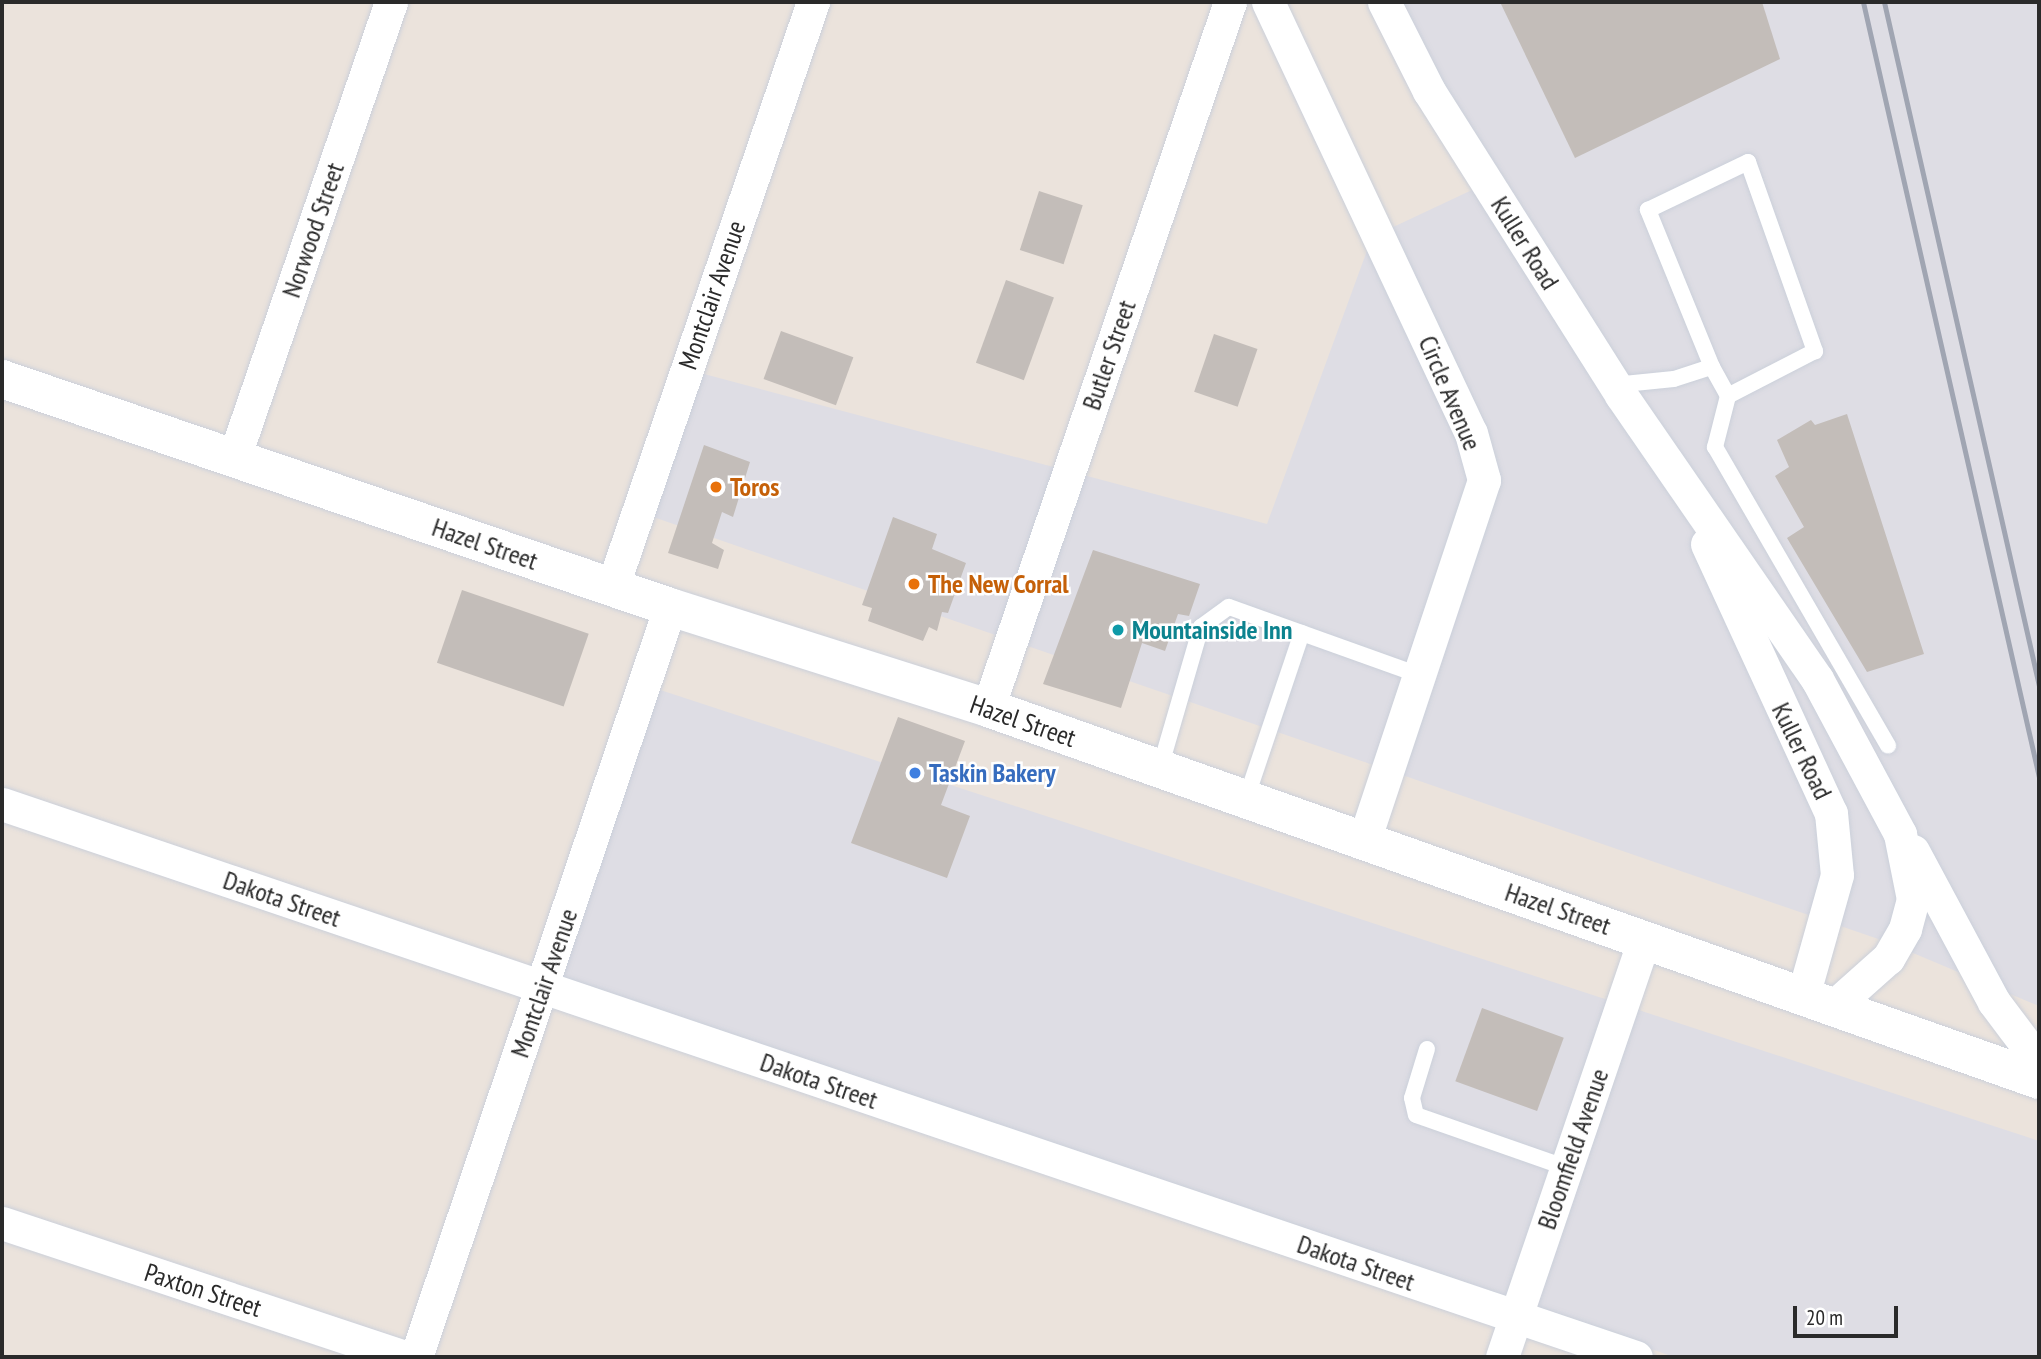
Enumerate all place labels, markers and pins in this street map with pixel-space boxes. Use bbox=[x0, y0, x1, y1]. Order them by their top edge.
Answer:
place label: Toros bbox=[730, 471, 779, 503]
marker: Toros bbox=[708, 479, 724, 495]
place label: The New Corral bbox=[928, 568, 1069, 600]
marker: The New Corral bbox=[906, 576, 922, 592]
place label: Mountainside Inn bbox=[1132, 614, 1292, 646]
marker: Mountainside Inn bbox=[1110, 622, 1126, 638]
place label: Taskin Bakery bbox=[929, 757, 1056, 789]
marker: Taskin Bakery bbox=[907, 765, 923, 781]

